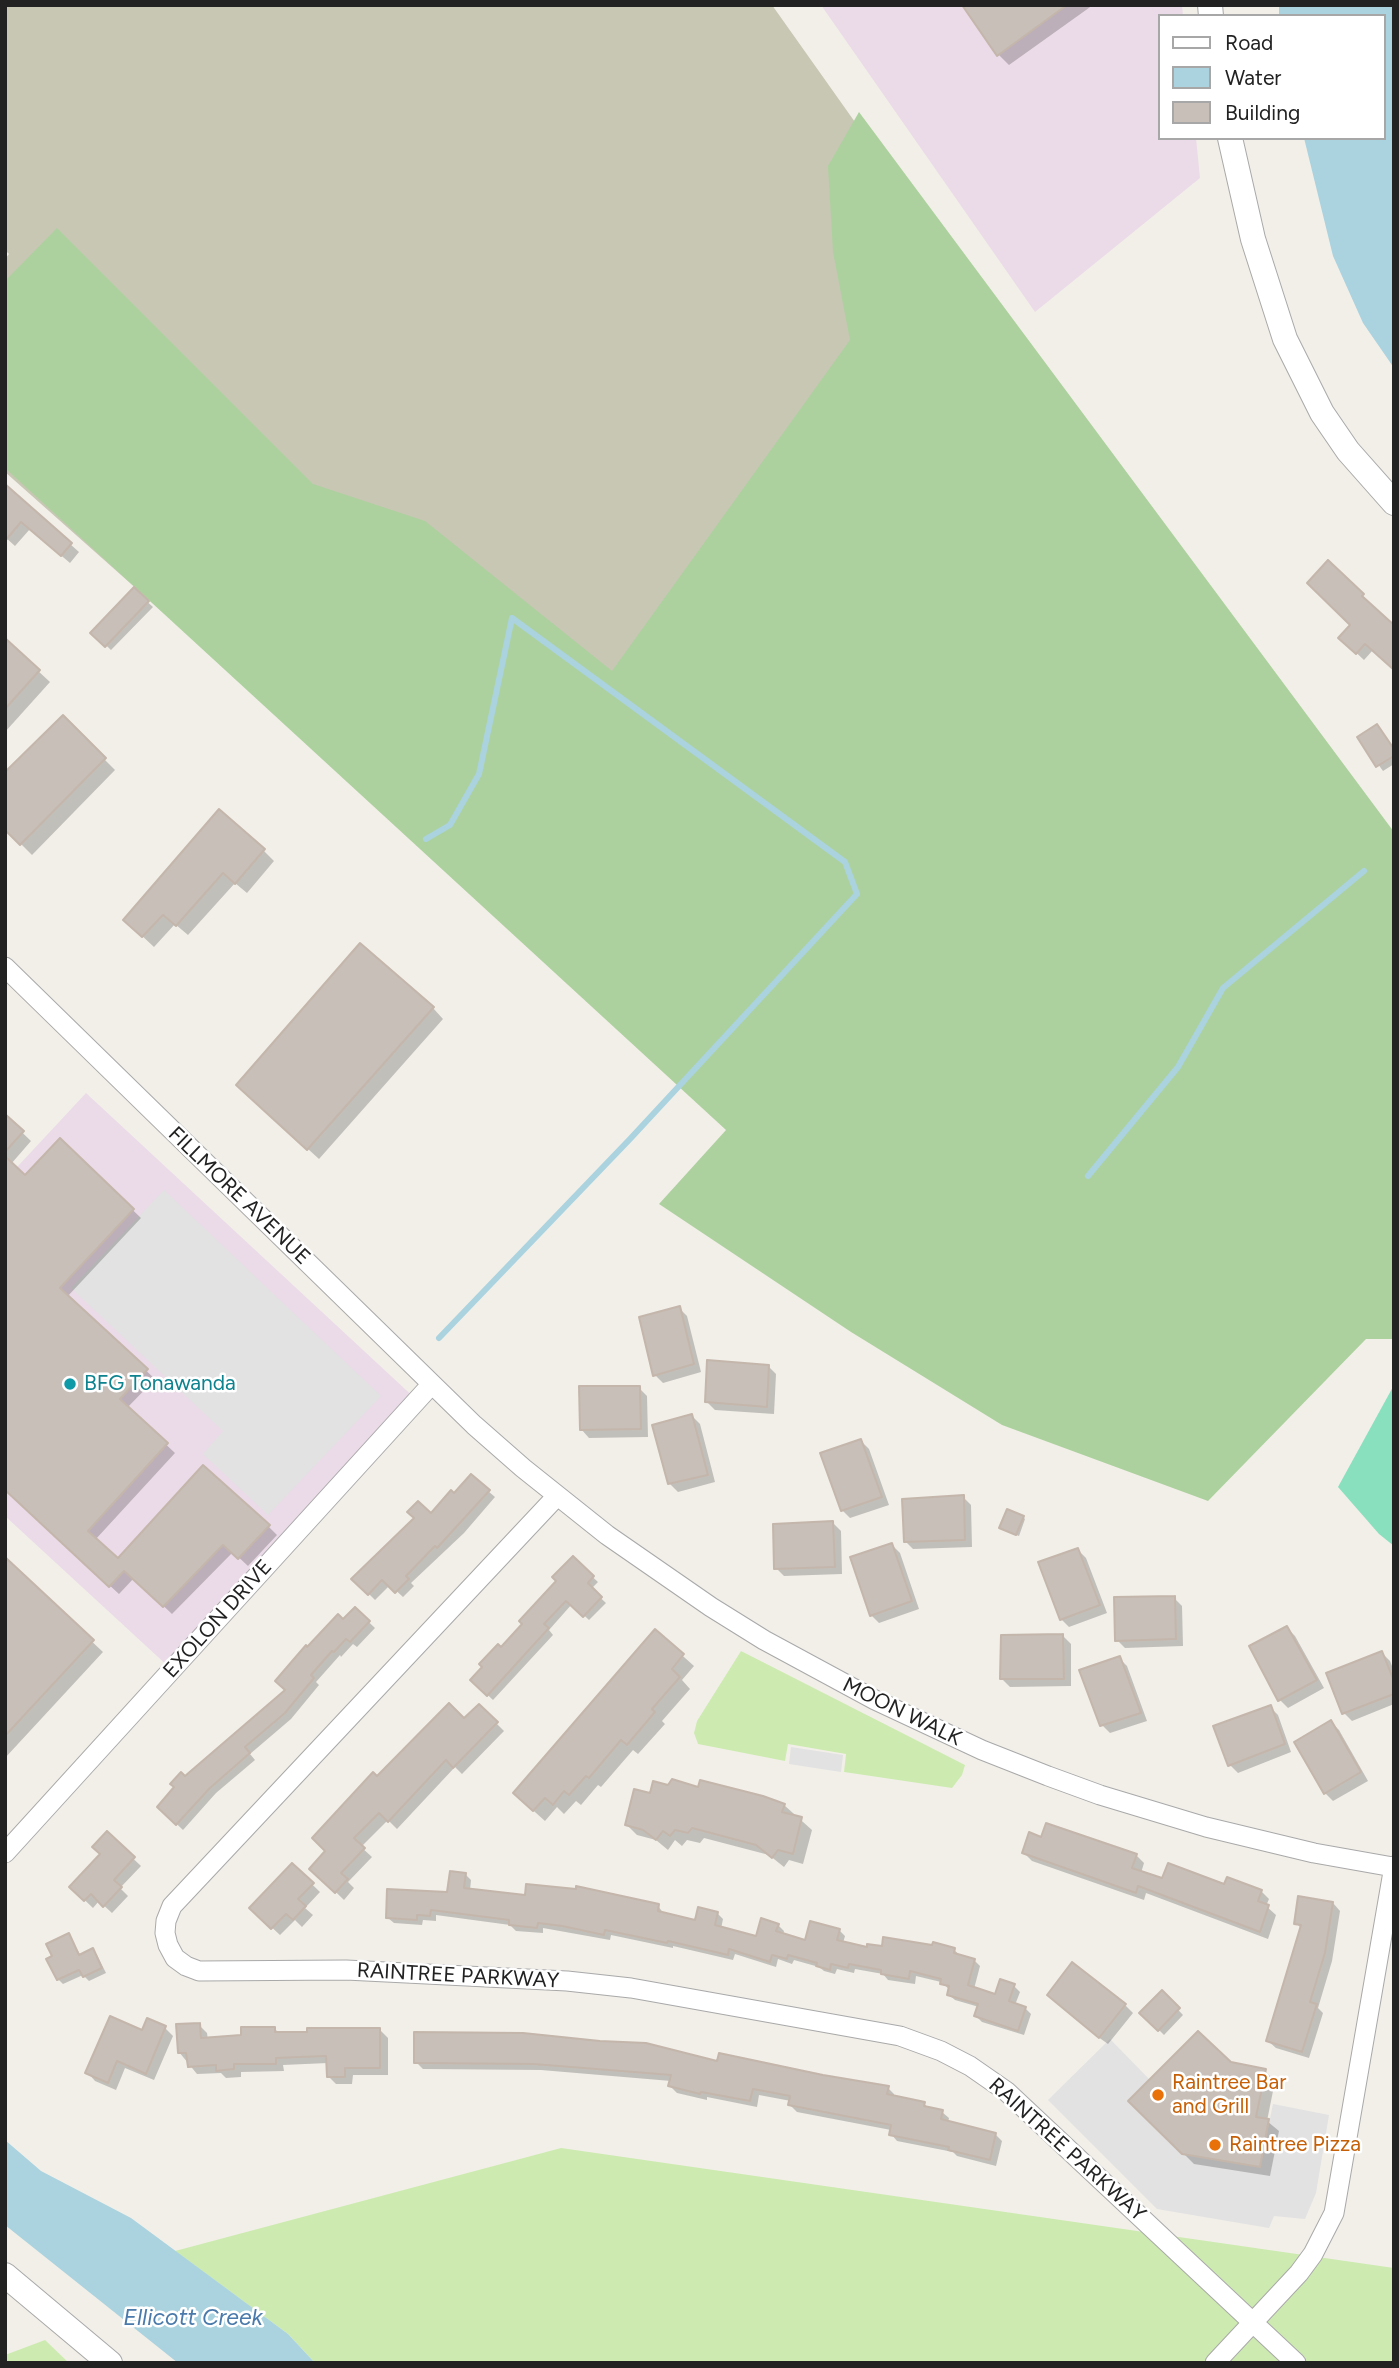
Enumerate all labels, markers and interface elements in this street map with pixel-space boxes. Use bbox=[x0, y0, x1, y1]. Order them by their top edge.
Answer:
legend bbox=[1158, 14, 1385, 140]
text: Road bbox=[1225, 30, 1273, 55]
text: Water bbox=[1225, 65, 1281, 90]
text: Building bbox=[1225, 100, 1300, 125]
street label: FILLMORE AVENUE bbox=[163, 1122, 315, 1270]
place label: BFG Tonawanda bbox=[84, 1371, 236, 1397]
marker: BFG Tonawanda bbox=[62, 1376, 78, 1392]
street label: EXOLON DRIVE bbox=[158, 1555, 278, 1683]
street label: MOON WALK bbox=[838, 1672, 966, 1752]
street label: RAINTREE PARKWAY bbox=[356, 1958, 560, 1994]
place label: Raintree Bar and Grill bbox=[1172, 2070, 1286, 2120]
street label: RAINTREE PARKWAY bbox=[983, 2073, 1151, 2227]
marker: Raintree Bar and Grill bbox=[1150, 2087, 1166, 2103]
place label: Raintree Pizza bbox=[1229, 2132, 1361, 2158]
marker: Raintree Pizza bbox=[1207, 2137, 1223, 2153]
water label: Ellicott Creek bbox=[123, 2304, 263, 2332]

